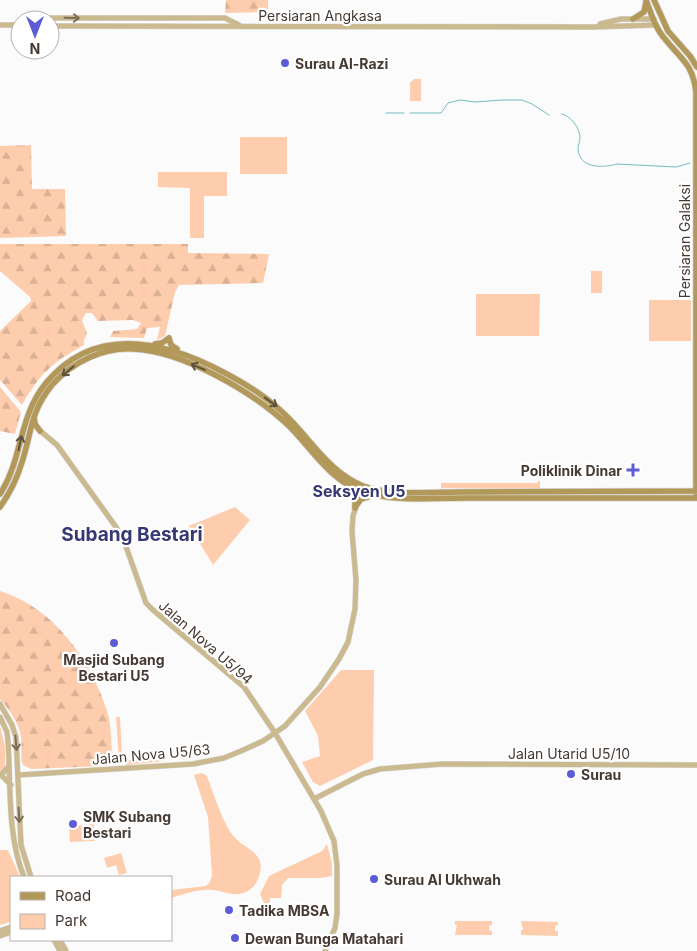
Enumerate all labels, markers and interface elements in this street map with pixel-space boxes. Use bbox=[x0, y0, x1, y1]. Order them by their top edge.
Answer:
street label: Persiaran Angkasa bbox=[258, 7, 382, 24]
north arrow bbox=[10, 10, 60, 60]
one-way arrow bbox=[64, 13, 80, 23]
text: N bbox=[30, 40, 40, 57]
place label: Surau Al-Razi bbox=[295, 55, 389, 72]
marker: Surau Al-Razi bbox=[279, 57, 291, 69]
street label: Persiaran Galaksi bbox=[676, 184, 693, 298]
one-way arrow bbox=[191, 362, 206, 372]
one-way arrow bbox=[61, 365, 74, 376]
one-way arrow bbox=[264, 397, 278, 407]
one-way arrow bbox=[15, 435, 25, 451]
place label: Poliklinik Dinar bbox=[521, 462, 622, 479]
marker: Poliklinik Dinar bbox=[626, 463, 640, 477]
district label: Seksyen U5 bbox=[313, 481, 405, 501]
district label: Subang Bestari bbox=[61, 523, 203, 546]
street label: Jalan Nova U5/94 bbox=[155, 596, 257, 688]
marker: Masjid Subang Bestari U5 bbox=[108, 637, 120, 649]
place label: Masjid Subang Bestari U5 bbox=[63, 651, 165, 684]
one-way arrow bbox=[11, 735, 21, 751]
street label: Jalan Nova U5/63 bbox=[91, 740, 211, 768]
street label: Jalan Utarid U5/10 bbox=[508, 745, 630, 762]
place label: Surau bbox=[581, 766, 621, 783]
marker: Surau bbox=[565, 768, 577, 780]
one-way arrow bbox=[15, 807, 24, 823]
place label: SMK Subang Bestari bbox=[83, 808, 171, 841]
marker: SMK Subang Bestari bbox=[67, 818, 79, 830]
place label: Surau Al Ukhwah bbox=[384, 871, 501, 888]
marker: Surau Al Ukhwah bbox=[368, 873, 380, 885]
legend bbox=[10, 876, 172, 941]
text: Road bbox=[55, 886, 91, 905]
place label: Tadika MBSA bbox=[239, 902, 330, 919]
marker: Tadika MBSA bbox=[223, 904, 235, 916]
text: Park bbox=[55, 911, 88, 930]
place label: Dewan Bunga Matahari bbox=[245, 930, 403, 947]
marker: Dewan Bunga Matahari bbox=[229, 932, 241, 944]

